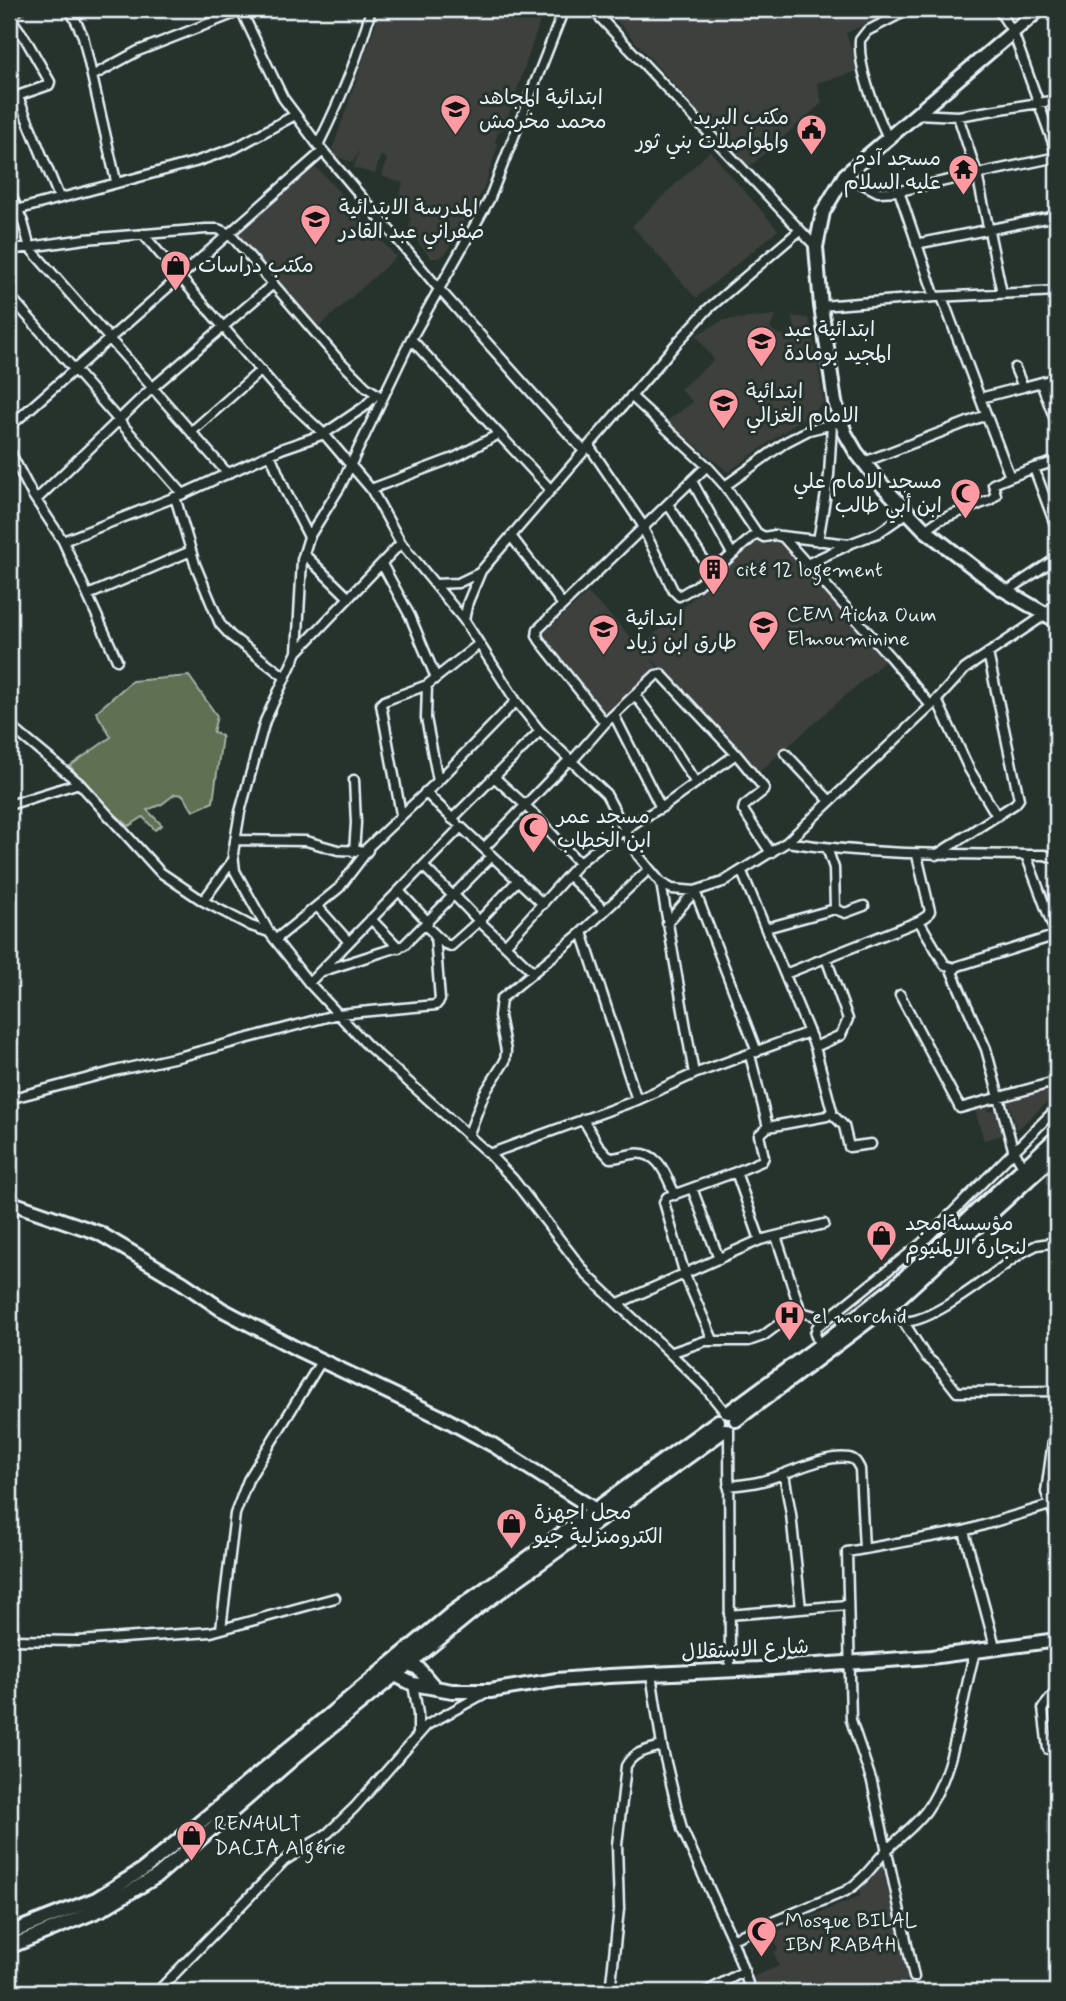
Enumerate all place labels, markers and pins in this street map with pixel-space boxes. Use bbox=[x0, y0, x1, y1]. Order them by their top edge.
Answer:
place label: ابتدائية المجاهد محمد مخرمش bbox=[479, 84, 607, 136]
school or university icon: ابتدائية المجاهد محمد مخرمش bbox=[439, 92, 473, 136]
place label: مكتب البريد والمواصلات بني ثور bbox=[634, 104, 789, 160]
public building icon: مكتب البريد والمواصلات بني ثور bbox=[795, 112, 829, 156]
place label: مسجد آدم عليه السلام bbox=[844, 145, 941, 198]
temple icon: مسجد آدم عليه السلام bbox=[947, 153, 981, 197]
place label: المدرسة الابتدائية صفراني عبد القادر bbox=[337, 194, 484, 250]
school or university icon: المدرسة الابتدائية صفراني عبد القادر bbox=[299, 202, 333, 246]
shop icon: مكتب دراسات bbox=[158, 248, 192, 292]
place label: مكتب دراسات bbox=[198, 252, 314, 280]
place label: ابتدائية عبد المجيد بومادة bbox=[784, 316, 892, 368]
school or university icon: ابتدائية عبد المجيد بومادة bbox=[744, 324, 778, 368]
place label: ابتدائية الامام الغزالي bbox=[746, 378, 859, 434]
school or university icon: ابتدائية الامام الغزالي bbox=[706, 386, 740, 430]
place label: مسجد الامام علي ابن أبي طالب bbox=[793, 468, 942, 524]
mosque icon: مسجد الامام علي ابن أبي طالب bbox=[948, 476, 982, 520]
building icon: cité 12 logement bbox=[696, 552, 730, 596]
place label: cité 12 logement bbox=[736, 556, 883, 586]
place label: CEM Aicha Oum Elmouminine bbox=[787, 601, 937, 653]
place label: ابتدائية طارق ابن زياد bbox=[626, 605, 737, 657]
school or university icon: CEM Aicha Oum Elmouminine bbox=[747, 609, 781, 653]
school or university icon: ابتدائية طارق ابن زياد bbox=[586, 613, 620, 657]
place label: مسجد عمر ابن الخطاب bbox=[555, 803, 651, 855]
mosque icon: مسجد عمر ابن الخطاب bbox=[517, 811, 551, 855]
place label: مؤسسةامجد لنجارة الالمنيوم bbox=[905, 1210, 1027, 1263]
shop icon: مؤسسةامجد لنجارة الالمنيوم bbox=[865, 1218, 899, 1262]
hospital icon: el morchid bbox=[772, 1299, 806, 1343]
place label: el morchid bbox=[812, 1303, 907, 1331]
place label: محل اجهزة الكترومنزلية جيو bbox=[532, 1499, 663, 1551]
shop icon: محل اجهزة الكترومنزلية جيو bbox=[494, 1507, 528, 1551]
place label: RENAULT DACIA Algérie bbox=[214, 1810, 346, 1864]
shop icon: RENAULT DACIA Algérie bbox=[174, 1818, 208, 1862]
place label: Mosque BILAL IBN RABAH bbox=[785, 1907, 918, 1959]
mosque icon: Mosque BILAL IBN RABAH bbox=[745, 1915, 779, 1959]

